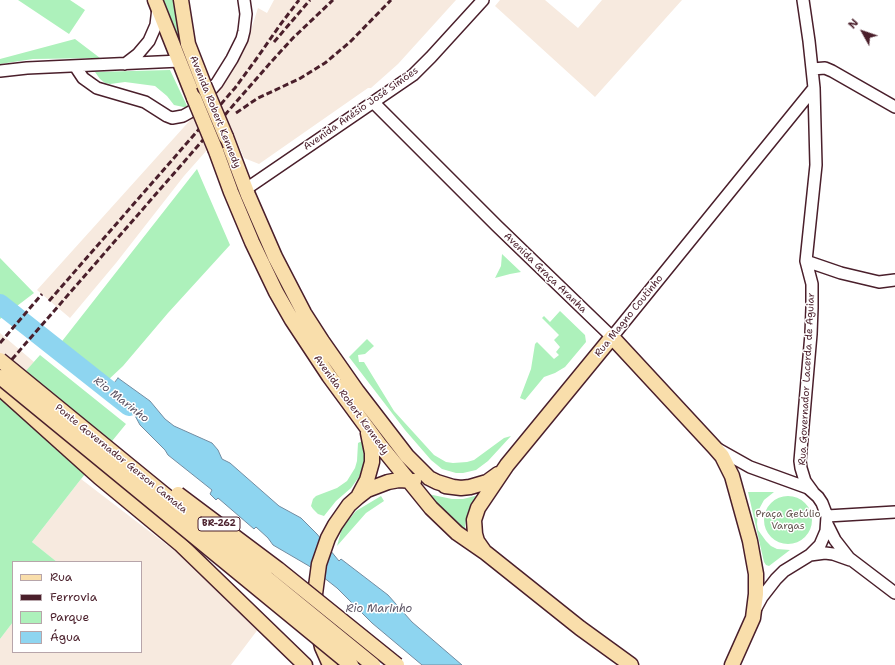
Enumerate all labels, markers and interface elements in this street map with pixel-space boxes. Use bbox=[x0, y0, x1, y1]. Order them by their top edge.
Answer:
north arrow bbox=[843, 12, 883, 52]
text: N bbox=[845, 16, 862, 32]
street label: Avenida Robert Kennedy bbox=[187, 54, 243, 170]
street label: Avenida Anésio José Simões bbox=[301, 65, 421, 153]
street label: Avenida Graça Aranha bbox=[501, 230, 589, 316]
street label: Rua Magno Coutinho bbox=[592, 273, 666, 359]
street label: Rua Governador Lacerda de Aguiar bbox=[796, 292, 818, 466]
street label: Avenida Robert Kennedy bbox=[311, 353, 391, 457]
water label: Rio Marinho bbox=[91, 374, 151, 426]
street label: Ponte Governador Gerson Camata bbox=[52, 402, 190, 516]
park label: Praça Getúlio Vargas bbox=[755, 508, 821, 532]
road number: BR-262 bbox=[198, 517, 240, 531]
legend bbox=[12, 561, 142, 653]
text: Rua bbox=[50, 569, 72, 585]
text: Ferrovia bbox=[50, 589, 97, 605]
water label: Rio Marinho bbox=[346, 602, 412, 616]
text: Parque bbox=[50, 609, 89, 625]
text: Água bbox=[50, 629, 80, 645]

